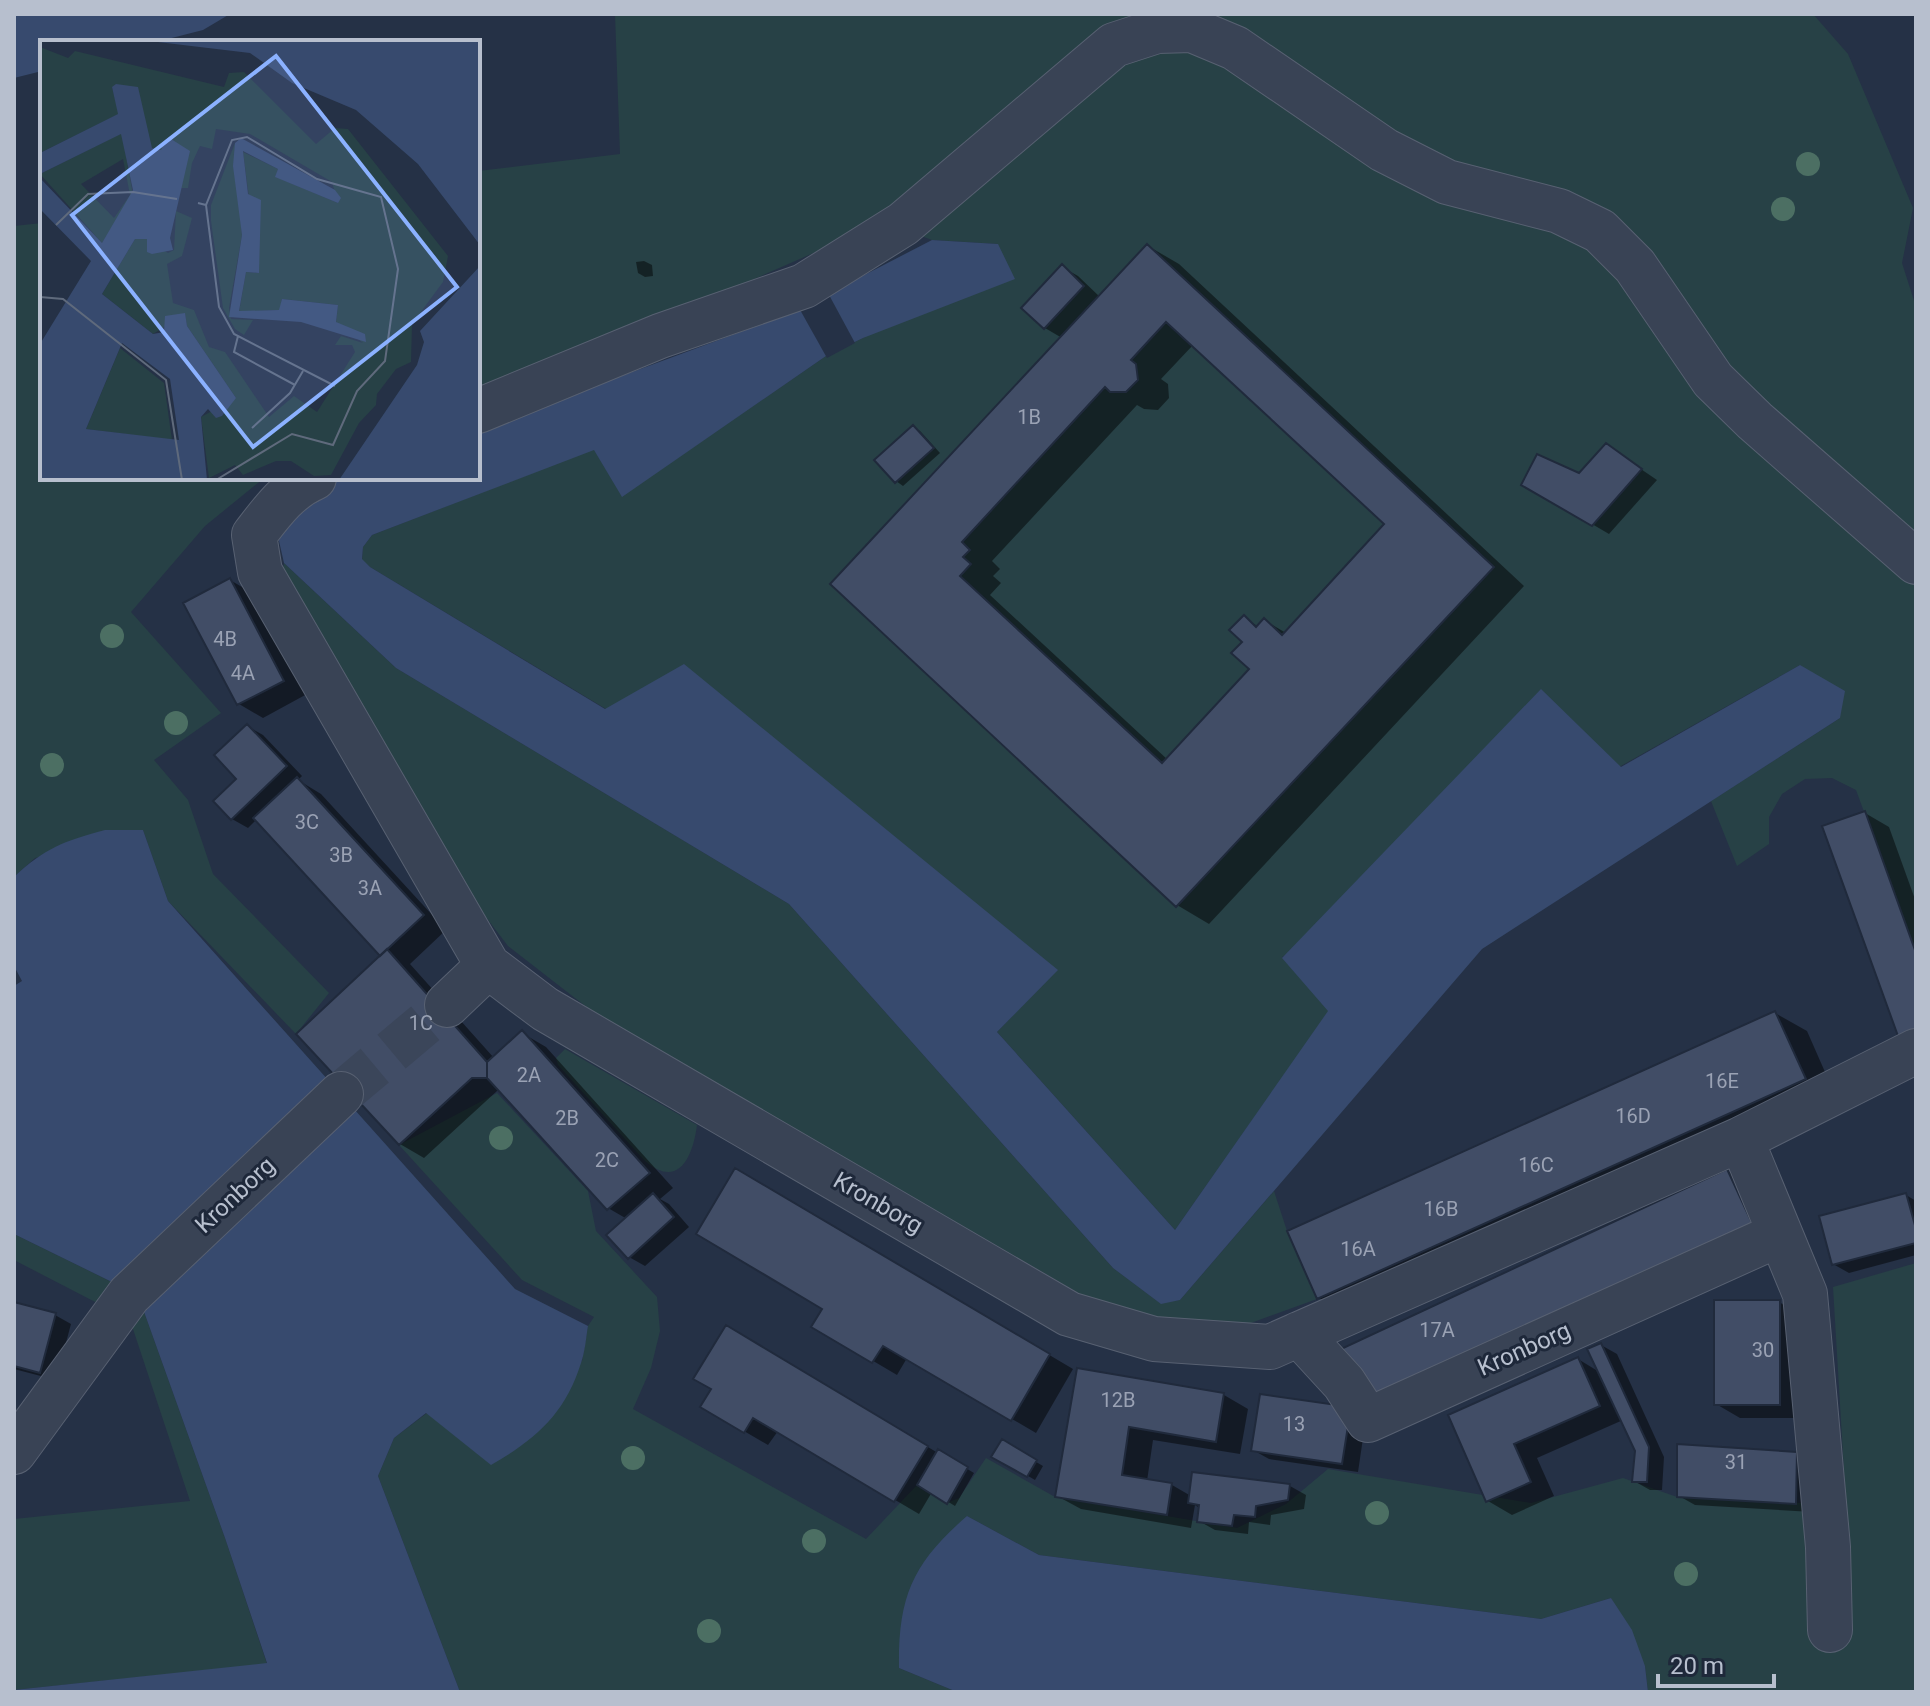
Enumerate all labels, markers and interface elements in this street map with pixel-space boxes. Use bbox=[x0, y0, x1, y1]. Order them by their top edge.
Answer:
inset map bbox=[40, 40, 480, 480]
house number: 1B bbox=[1017, 405, 1041, 429]
house number: 4B bbox=[213, 627, 237, 651]
house number: 4A bbox=[231, 661, 255, 685]
house number: 3C bbox=[295, 810, 319, 834]
house number: 3B bbox=[329, 843, 353, 867]
house number: 3A bbox=[358, 876, 382, 900]
house number: 1C bbox=[409, 1011, 433, 1035]
house number: 2A bbox=[517, 1063, 541, 1087]
house number: 16E bbox=[1705, 1069, 1739, 1093]
house number: 16D bbox=[1615, 1104, 1651, 1128]
house number: 2B bbox=[555, 1106, 579, 1130]
house number: 2C bbox=[595, 1148, 619, 1172]
street label: Kronborg bbox=[189, 1151, 281, 1239]
house number: 16C bbox=[1518, 1153, 1554, 1177]
street label: Kronborg bbox=[828, 1166, 928, 1240]
house number: 16B bbox=[1424, 1197, 1458, 1221]
house number: 16A bbox=[1340, 1237, 1376, 1261]
street label: Kronborg bbox=[1473, 1316, 1575, 1382]
house number: 17A bbox=[1419, 1318, 1455, 1342]
house number: 30 bbox=[1752, 1338, 1774, 1362]
house number: 12B bbox=[1101, 1388, 1135, 1412]
house number: 13 bbox=[1283, 1412, 1305, 1436]
house number: 31 bbox=[1725, 1450, 1747, 1474]
scale bar bbox=[1658, 1638, 1774, 1688]
text: 20 m bbox=[1670, 1652, 1724, 1680]

